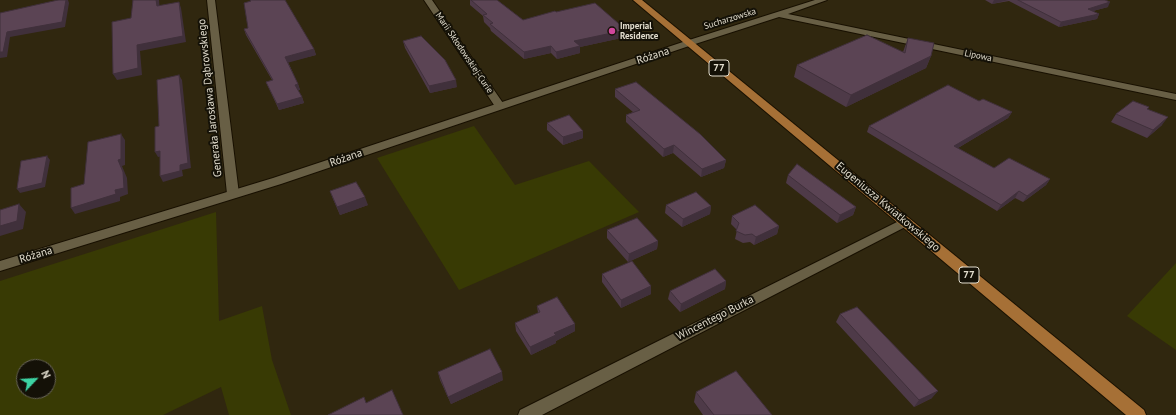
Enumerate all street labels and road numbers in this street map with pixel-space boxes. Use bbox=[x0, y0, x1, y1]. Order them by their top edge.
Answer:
street label: Sucharzowska bbox=[703, 6, 757, 32]
street label: Marii Skłodowskiej-Curie bbox=[433, 11, 495, 95]
street label: Generała Jarosława Dąbrowskiego bbox=[195, 18, 225, 178]
street label: Różana bbox=[635, 45, 671, 67]
street label: Lipowa bbox=[963, 48, 993, 64]
road number: 77 bbox=[709, 60, 729, 76]
street label: Różana bbox=[328, 146, 364, 170]
street label: Eugeniusza Kwiatkowskiego bbox=[833, 160, 943, 254]
street label: Różana bbox=[18, 244, 54, 266]
road number: 77 bbox=[959, 267, 979, 283]
street label: Wincentego Burka bbox=[674, 293, 756, 343]

